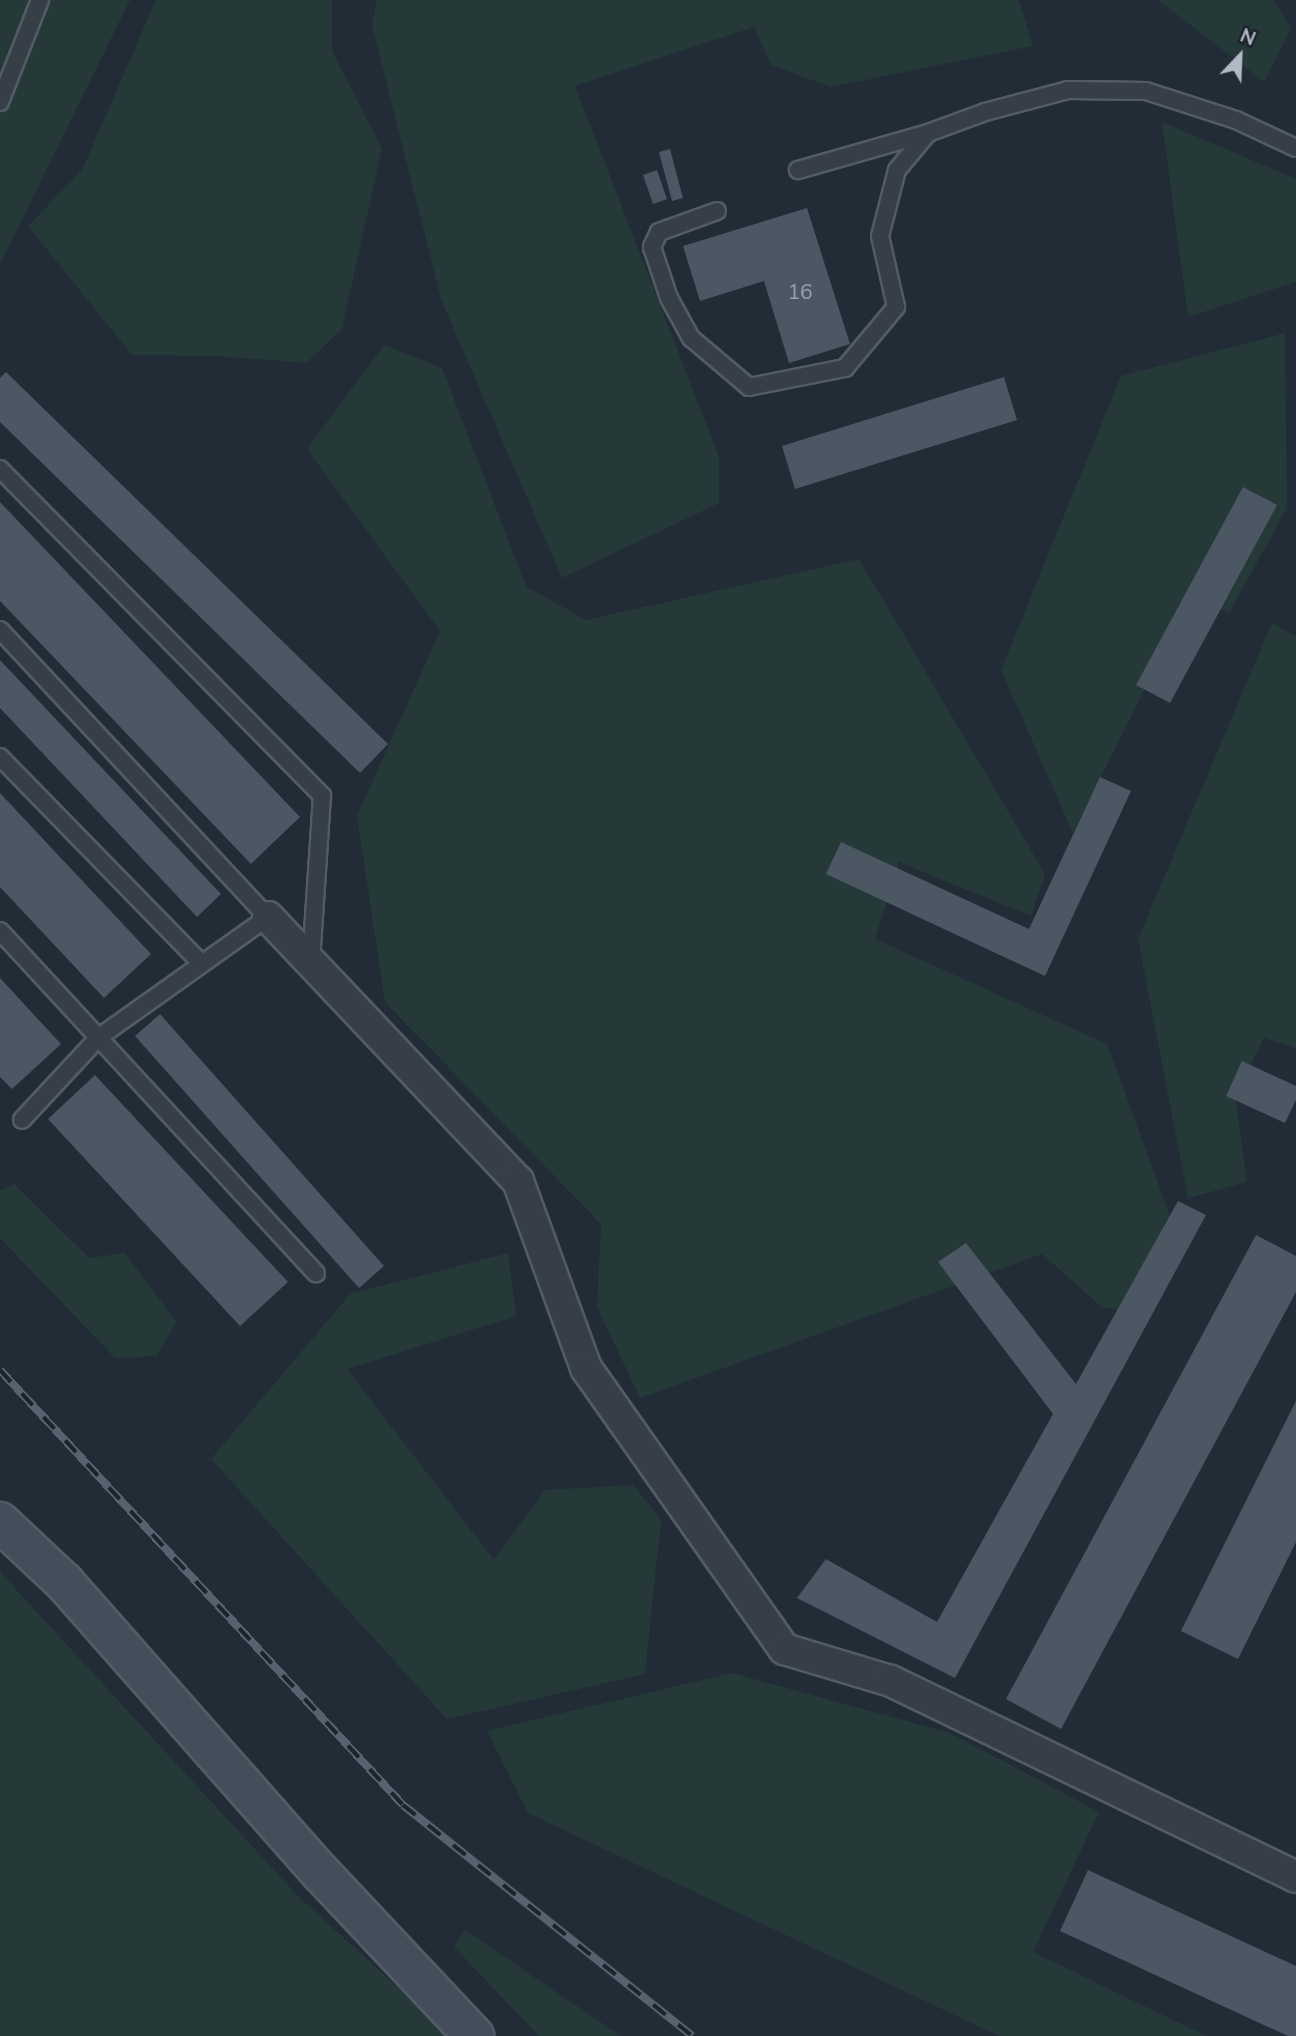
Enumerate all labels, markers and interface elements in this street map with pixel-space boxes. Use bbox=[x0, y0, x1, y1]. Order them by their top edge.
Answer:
north arrow bbox=[1205, 21, 1275, 91]
text: N bbox=[1237, 23, 1259, 51]
house number: 16 bbox=[787, 278, 813, 304]

